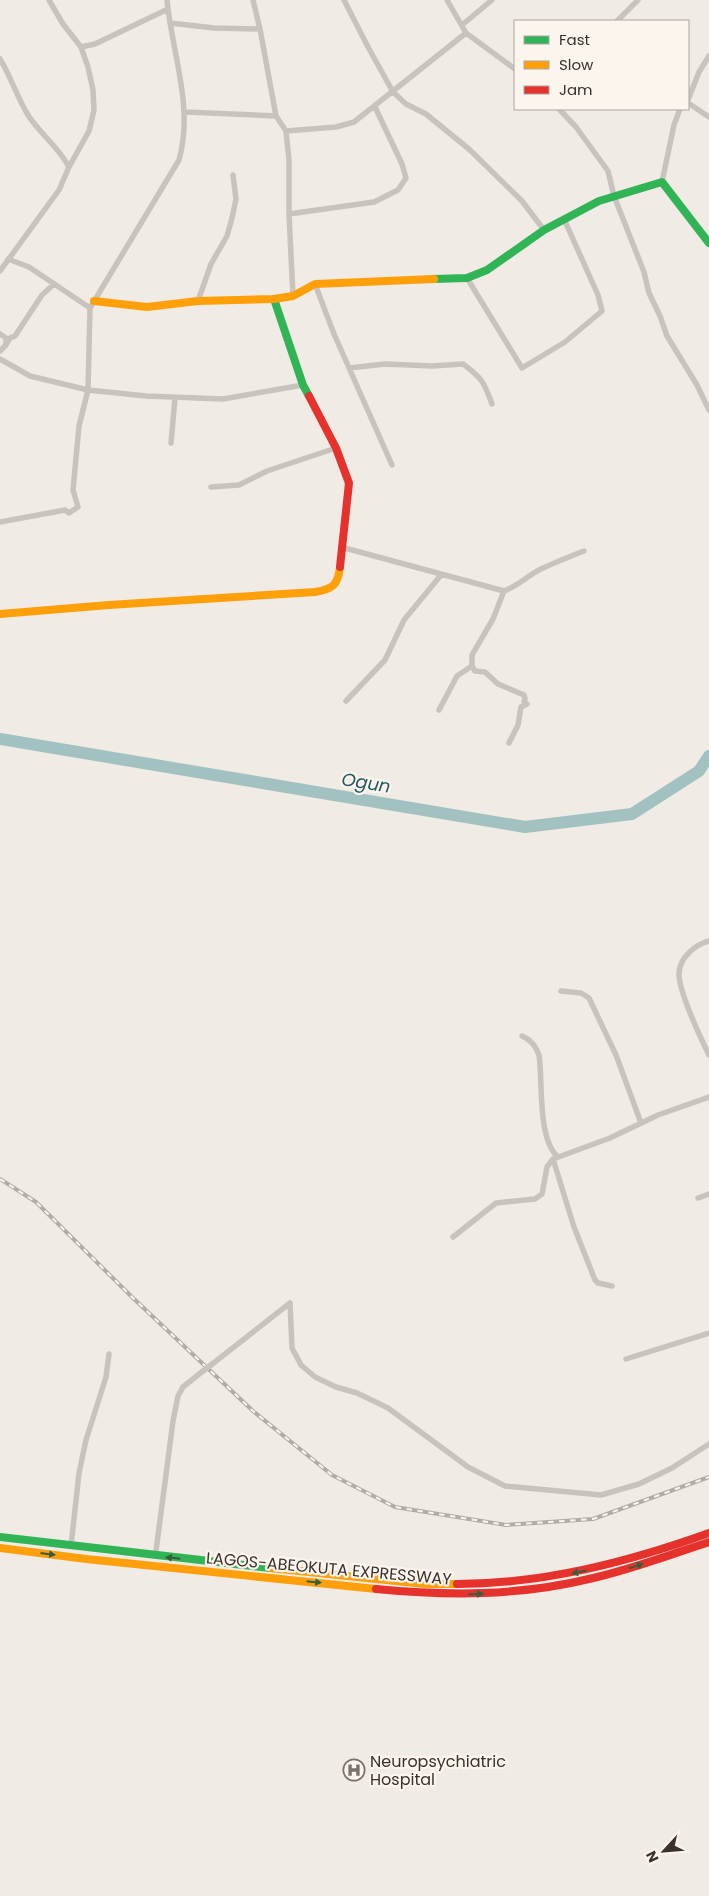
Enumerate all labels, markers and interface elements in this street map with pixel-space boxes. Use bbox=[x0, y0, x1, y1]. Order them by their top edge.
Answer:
legend bbox=[514, 20, 689, 110]
text: Fast bbox=[559, 29, 590, 50]
text: Slow bbox=[559, 54, 594, 75]
text: Jam bbox=[559, 79, 593, 100]
water label: Ogun bbox=[340, 766, 392, 799]
street label: LAGOS-ABEOKUTA EXPRESSWAY bbox=[205, 1546, 453, 1591]
one-way arrow bbox=[41, 1551, 57, 1559]
one-way arrow bbox=[165, 1554, 181, 1562]
one-way arrow bbox=[629, 1562, 644, 1570]
one-way arrow bbox=[571, 1568, 586, 1576]
one-way arrow bbox=[307, 1578, 323, 1586]
one-way arrow bbox=[469, 1589, 485, 1597]
place label: Neuropsychiatric Hospital bbox=[370, 1750, 506, 1791]
hospital icon: Neuropsychiatric Hospital bbox=[342, 1758, 366, 1782]
north arrow bbox=[639, 1826, 689, 1876]
text: N bbox=[641, 1848, 664, 1866]

